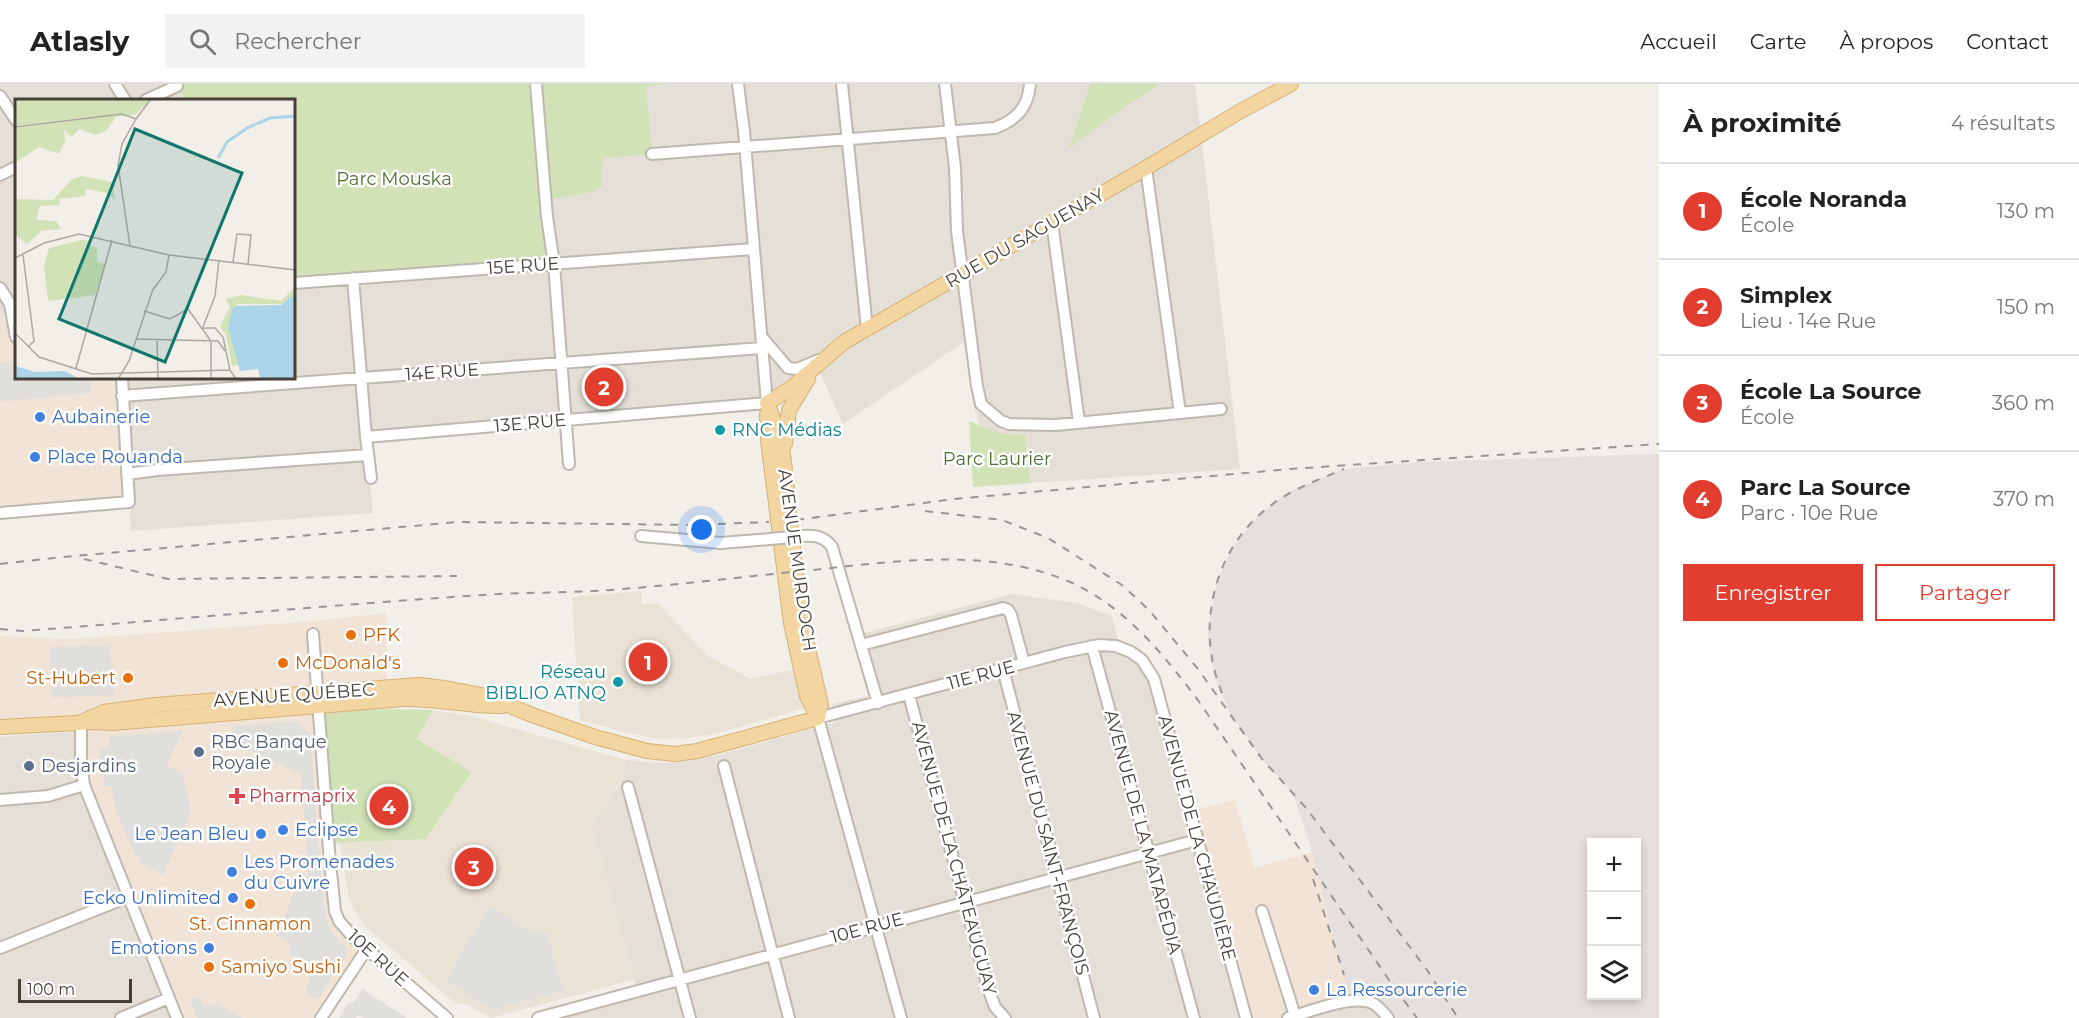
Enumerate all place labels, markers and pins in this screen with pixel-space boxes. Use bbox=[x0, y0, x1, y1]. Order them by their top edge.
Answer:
pin: 2 bbox=[584, 364, 624, 410]
place label: Aubainerie bbox=[52, 406, 150, 428]
marker: Aubainerie bbox=[33, 410, 47, 424]
place label: RNC Médias bbox=[732, 419, 842, 441]
marker: RNC Médias bbox=[713, 423, 727, 437]
place label: Place Rouanda bbox=[47, 446, 183, 468]
marker: Place Rouanda bbox=[28, 450, 42, 464]
place label: PFK bbox=[363, 624, 400, 646]
marker: PFK bbox=[344, 628, 358, 642]
pin: 1 bbox=[628, 640, 668, 684]
place label: McDonald's bbox=[295, 652, 401, 674]
marker: McDonald's bbox=[276, 656, 290, 670]
place label: Réseau BIBLIO ATNQ bbox=[485, 661, 606, 704]
place label: St-Hubert bbox=[26, 667, 116, 689]
marker: St-Hubert bbox=[121, 671, 135, 685]
marker: Réseau BIBLIO ATNQ bbox=[611, 675, 625, 689]
place label: RBC Banque Royale bbox=[211, 731, 327, 774]
marker: RBC Banque Royale bbox=[192, 745, 206, 759]
place label: Desjardins bbox=[41, 755, 136, 777]
marker: Desjardins bbox=[22, 759, 36, 773]
pin: 4 bbox=[370, 784, 408, 828]
place label: Pharmaprix bbox=[249, 785, 356, 807]
marker: Pharmaprix bbox=[230, 789, 244, 803]
place label: Eclipse bbox=[295, 819, 359, 841]
place label: Le Jean Bleu bbox=[134, 823, 249, 845]
marker: Eclipse bbox=[276, 823, 290, 837]
marker: Le Jean Bleu bbox=[254, 827, 268, 841]
pin: 3 bbox=[454, 844, 494, 890]
place label: Les Promenades du Cuivre bbox=[244, 851, 394, 894]
marker: Les Promenades du Cuivre bbox=[225, 865, 239, 879]
place label: Ecko Unlimited bbox=[83, 887, 221, 909]
marker: Ecko Unlimited bbox=[226, 891, 240, 905]
marker: St. Cinnamon bbox=[243, 897, 257, 911]
place label: St. Cinnamon bbox=[189, 913, 311, 935]
place label: Emotions bbox=[110, 937, 197, 959]
marker: Emotions bbox=[202, 941, 216, 955]
place label: Samiyo Sushi bbox=[221, 956, 341, 978]
marker: Samiyo Sushi bbox=[202, 960, 216, 974]
place label: La Ressourcerie bbox=[1326, 979, 1468, 1001]
marker: La Ressourcerie bbox=[1307, 983, 1321, 997]

